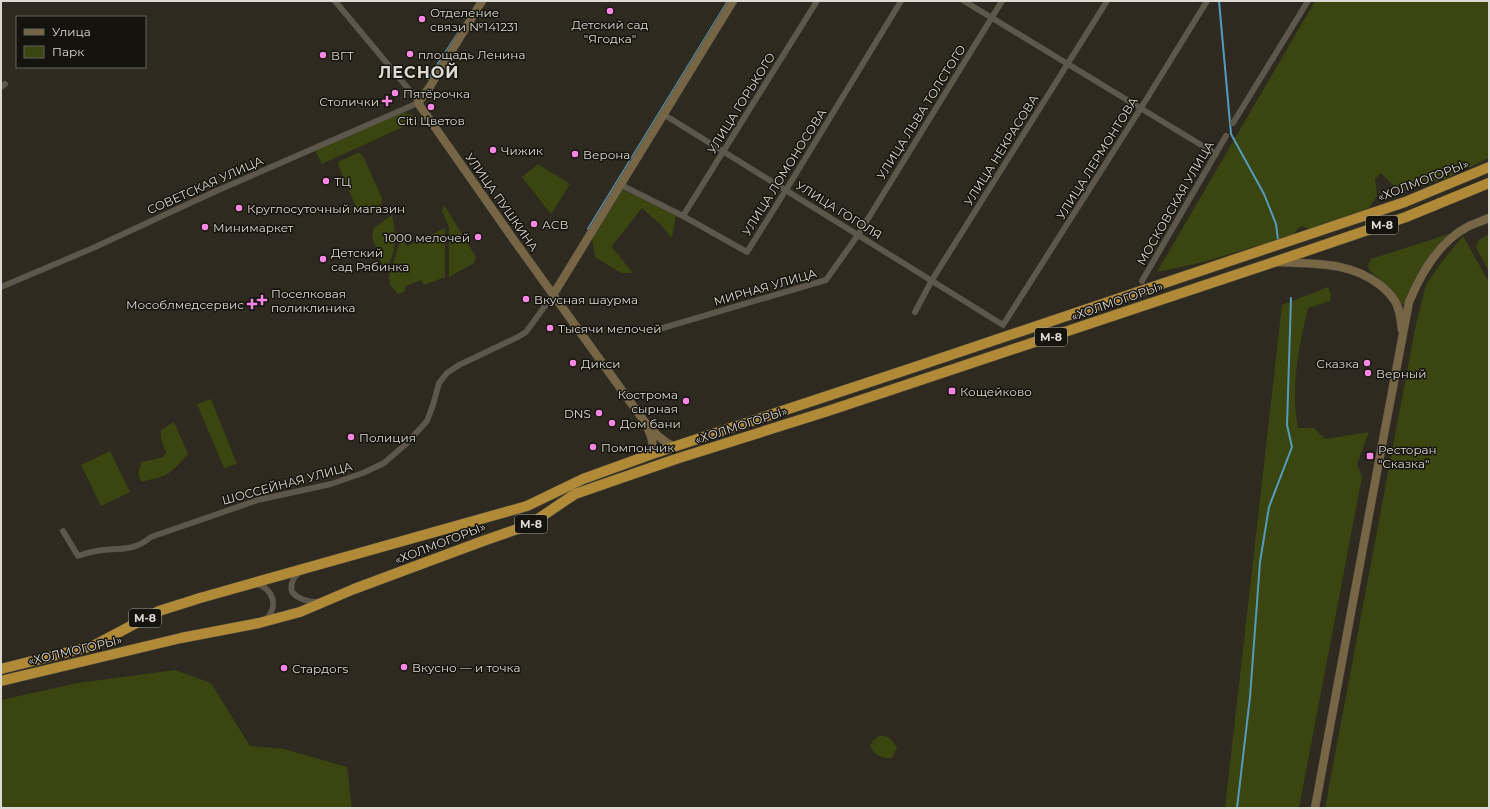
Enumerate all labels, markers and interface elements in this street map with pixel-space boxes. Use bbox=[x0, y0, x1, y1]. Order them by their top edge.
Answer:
place label: Отделение связи №141231 bbox=[430, 5, 518, 34]
marker: Детский сад "Ягодка" bbox=[605, 6, 615, 16]
marker: Отделение связи №141231 bbox=[417, 14, 427, 24]
legend bbox=[16, 16, 146, 68]
place label: Детский сад "Ягодка" bbox=[572, 17, 649, 46]
text: Улица bbox=[52, 24, 91, 39]
street label: УЛИЦА ЛЬВА ТОЛСТОГО bbox=[873, 42, 969, 182]
text: Парк bbox=[52, 44, 84, 59]
place label: площадь Ленина bbox=[418, 47, 525, 62]
place label: ВГТ bbox=[331, 48, 354, 63]
marker: площадь Ленина bbox=[405, 49, 415, 59]
marker: ВГТ bbox=[318, 50, 328, 60]
street label: УЛИЦА ГОРЬКОГО bbox=[704, 50, 778, 156]
district label: ЛЕСНОЙ bbox=[379, 62, 459, 82]
place label: Пятёрочка bbox=[403, 86, 470, 101]
marker: Пятёрочка bbox=[390, 88, 400, 98]
street label: УЛИЦА НЕКРАСОВА bbox=[961, 92, 1041, 208]
place label: Столички bbox=[319, 94, 379, 109]
street label: УЛИЦА ЛЕРМОНТОВА bbox=[1053, 94, 1141, 222]
marker: Столички bbox=[382, 96, 392, 106]
marker: Citi Цветов bbox=[426, 102, 436, 112]
street label: УЛИЦА ЛОМОНОСОВА bbox=[739, 106, 829, 238]
place label: Citi Цветов bbox=[397, 113, 465, 128]
street label: МОСКОВСКАЯ УЛИЦА bbox=[1133, 138, 1217, 268]
place label: Чижик bbox=[501, 143, 543, 158]
marker: Чижик bbox=[488, 145, 498, 155]
place label: Верона bbox=[583, 147, 630, 162]
marker: Верона bbox=[570, 149, 580, 159]
street label: УЛИЦА ПУШКИНА bbox=[462, 150, 542, 254]
street label: СОВЕТСКАЯ УЛИЦА bbox=[145, 153, 265, 217]
street label: «ХОЛМОГОРЫ» bbox=[1375, 156, 1471, 204]
place label: ТЦ bbox=[334, 174, 351, 189]
marker: ТЦ bbox=[321, 176, 331, 186]
street label: УЛИЦА ГОГОЛЯ bbox=[793, 177, 885, 243]
place label: Круглосуточный магазин bbox=[247, 201, 405, 216]
marker: Круглосуточный магазин bbox=[234, 203, 244, 213]
road number: М-8 bbox=[1366, 216, 1398, 234]
place label: АСВ bbox=[542, 217, 568, 232]
marker: АСВ bbox=[529, 219, 539, 229]
place label: Минимаркет bbox=[213, 220, 294, 235]
marker: Минимаркет bbox=[200, 222, 210, 232]
place label: 1000 мелочей bbox=[384, 230, 470, 245]
marker: 1000 мелочей bbox=[473, 232, 483, 242]
place label: Детский сад Рябинка bbox=[331, 245, 409, 274]
marker: Детский сад Рябинка bbox=[318, 254, 328, 264]
street label: МИРНАЯ УЛИЦА bbox=[712, 265, 818, 309]
street label: «ХОЛМОГОРЫ» bbox=[1069, 278, 1165, 324]
place label: Поселковая поликлиника bbox=[271, 286, 356, 315]
place label: Вкусная шаурма bbox=[534, 292, 638, 307]
marker: Поселковая поликлиника bbox=[256, 294, 268, 306]
marker: Вкусная шаурма bbox=[521, 294, 531, 304]
place label: Мособлмедсервис bbox=[126, 297, 244, 312]
marker: Мособлмедсервис bbox=[247, 299, 257, 309]
place label: Тысячи мелочей bbox=[558, 321, 662, 336]
marker: Тысячи мелочей bbox=[545, 323, 555, 333]
road number: М-8 bbox=[1035, 328, 1067, 346]
place label: Дикси bbox=[581, 356, 621, 371]
place label: Сказка bbox=[1316, 356, 1359, 371]
marker: Дикси bbox=[568, 358, 578, 368]
marker: Сказка bbox=[1362, 358, 1372, 368]
place label: Верный bbox=[1376, 366, 1426, 381]
marker: Верный bbox=[1363, 368, 1373, 378]
place label: Кощейково bbox=[960, 384, 1032, 399]
marker: Кощейково bbox=[947, 386, 957, 396]
place label: Кострома сырная bbox=[618, 387, 678, 416]
marker: Кострома сырная bbox=[681, 396, 691, 406]
street label: «ХОЛМОГОРЫ» bbox=[693, 403, 789, 447]
place label: DNS bbox=[564, 406, 591, 421]
marker: DNS bbox=[594, 408, 604, 418]
place label: Дом бани bbox=[620, 416, 681, 431]
marker: Дом бани bbox=[607, 418, 617, 428]
place label: Полиция bbox=[359, 430, 416, 445]
marker: Полиция bbox=[346, 432, 356, 442]
place label: Помпончик bbox=[601, 440, 674, 455]
marker: Помпончик bbox=[588, 442, 598, 452]
place label: Ресторан "Сказка" bbox=[1378, 442, 1437, 471]
marker: Ресторан "Сказка" bbox=[1365, 451, 1375, 461]
street label: ШОССЕЙНАЯ УЛИЦА bbox=[220, 458, 354, 508]
road number: М-8 bbox=[515, 515, 547, 533]
street label: «ХОЛМОГОРЫ» bbox=[392, 519, 488, 567]
road number: М-8 bbox=[129, 609, 161, 627]
street label: «ХОЛМОГОРЫ» bbox=[26, 632, 124, 668]
place label: Вкусно — и точка bbox=[412, 660, 520, 675]
place label: Стардогs bbox=[292, 661, 348, 676]
marker: Вкусно — и точка bbox=[399, 662, 409, 672]
marker: Стардогs bbox=[279, 663, 289, 673]

